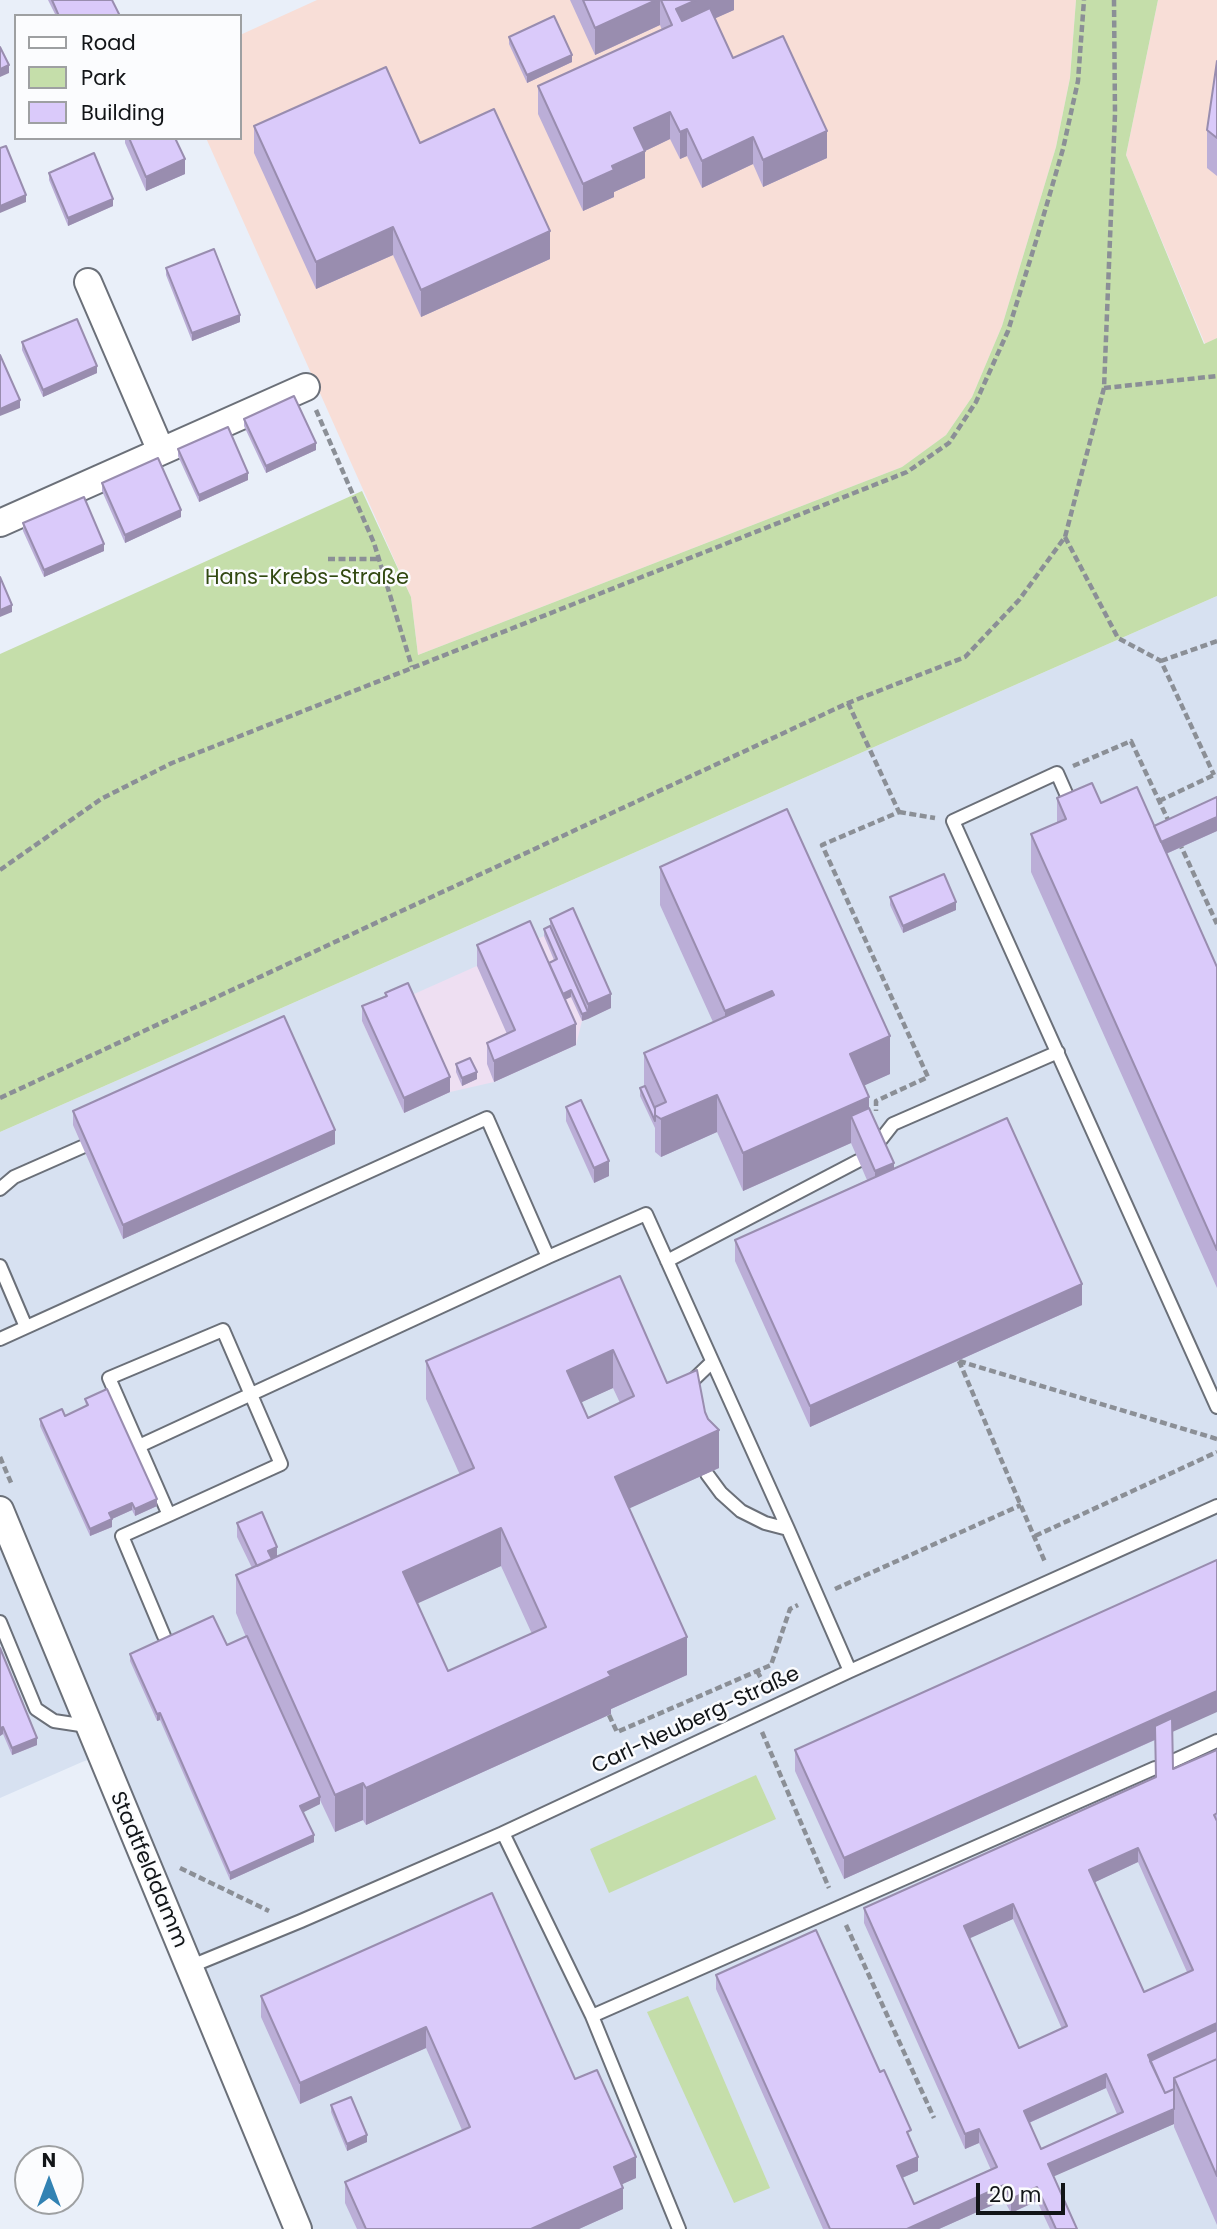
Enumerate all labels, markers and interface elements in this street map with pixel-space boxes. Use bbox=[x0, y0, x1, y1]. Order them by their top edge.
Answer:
legend bbox=[14, 14, 242, 140]
text: Road bbox=[81, 28, 136, 57]
text: Park bbox=[81, 63, 126, 92]
text: Building bbox=[81, 98, 165, 127]
park label: Hans-Krebs-Straße bbox=[205, 566, 409, 592]
street label: Carl-Neuberg-Straße bbox=[588, 1662, 804, 1780]
street label: Stadtfelddamm bbox=[104, 1788, 192, 1952]
north arrow bbox=[14, 2145, 84, 2215]
text: N bbox=[42, 2147, 56, 2174]
scale bar bbox=[979, 2170, 1068, 2214]
text: 20 m bbox=[989, 2180, 1042, 2209]

